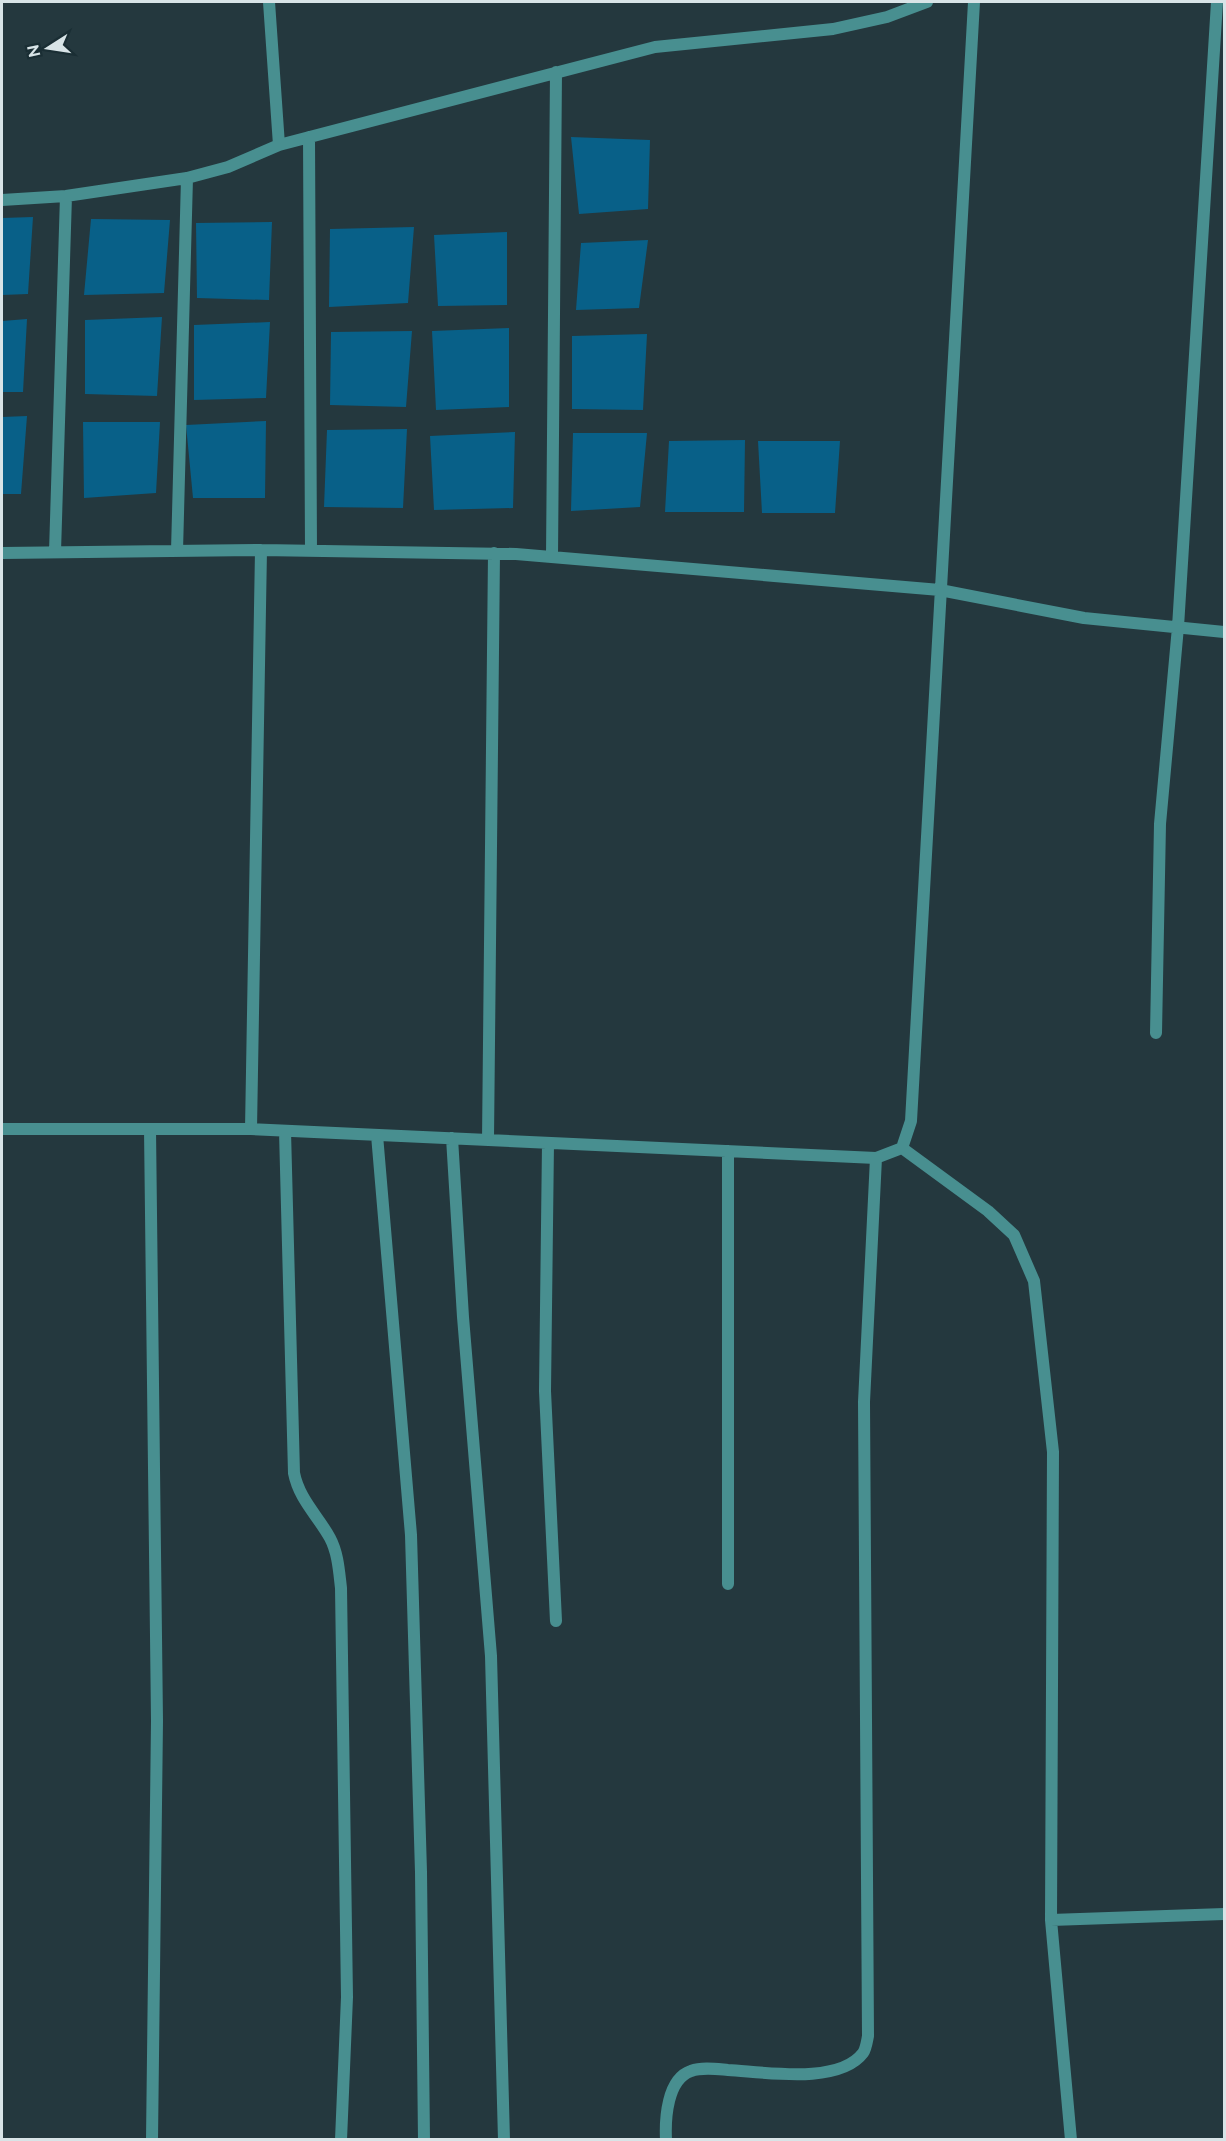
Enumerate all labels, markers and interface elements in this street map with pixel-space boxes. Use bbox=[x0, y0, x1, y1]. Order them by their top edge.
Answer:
north arrow bbox=[18, 18, 78, 78]
text: N bbox=[23, 43, 44, 59]

